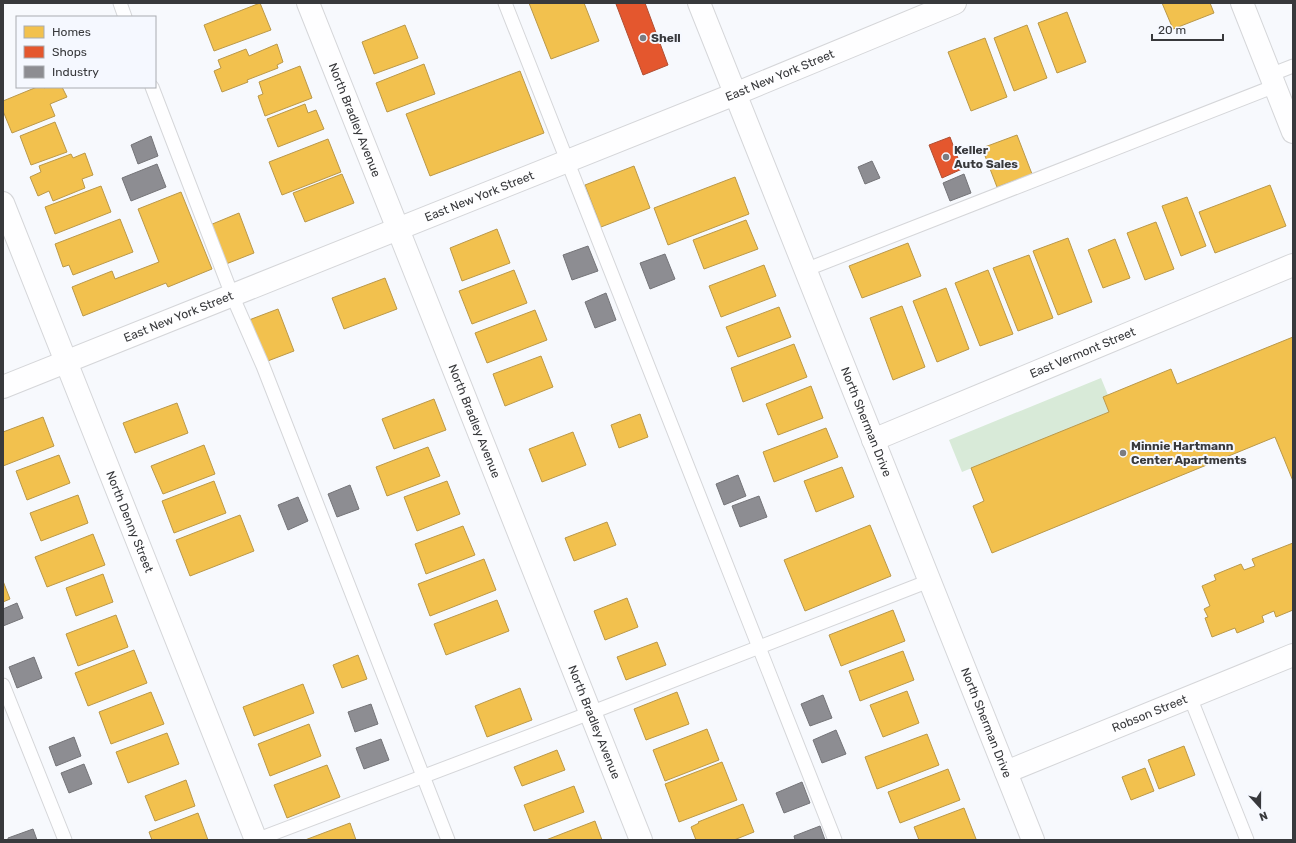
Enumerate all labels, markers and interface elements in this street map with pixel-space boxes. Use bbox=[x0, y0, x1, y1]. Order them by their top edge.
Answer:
legend bbox=[16, 16, 156, 88]
scale bar bbox=[1152, 16, 1223, 42]
text: 20 m bbox=[1158, 23, 1186, 37]
text: Homes bbox=[52, 25, 91, 39]
place label: Shell bbox=[651, 31, 681, 45]
marker: Shell bbox=[638, 33, 648, 43]
text: Shops bbox=[52, 45, 87, 59]
street label: East New York Street bbox=[723, 47, 837, 104]
street label: North Bradley Avenue bbox=[326, 61, 384, 179]
text: Industry bbox=[52, 65, 99, 79]
place label: Keller Auto Sales bbox=[954, 143, 1018, 171]
marker: Keller Auto Sales bbox=[941, 152, 951, 162]
street label: East New York Street bbox=[423, 168, 536, 225]
street label: East New York Street bbox=[122, 289, 235, 345]
street label: East Vermont Street bbox=[1028, 324, 1138, 381]
street label: North Bradley Avenue bbox=[445, 362, 503, 480]
street label: North Sherman Drive bbox=[838, 365, 894, 479]
place label: Minnie Hartmann Center Apartments bbox=[1131, 439, 1247, 467]
marker: Minnie Hartmann Center Apartments bbox=[1118, 448, 1128, 458]
street label: North Denny Street bbox=[103, 469, 156, 575]
street label: North Bradley Avenue bbox=[565, 663, 623, 781]
street label: North Sherman Drive bbox=[958, 666, 1015, 780]
street label: Robson Street bbox=[1110, 692, 1189, 735]
north arrow bbox=[1240, 787, 1280, 827]
text: N bbox=[1257, 808, 1269, 823]

